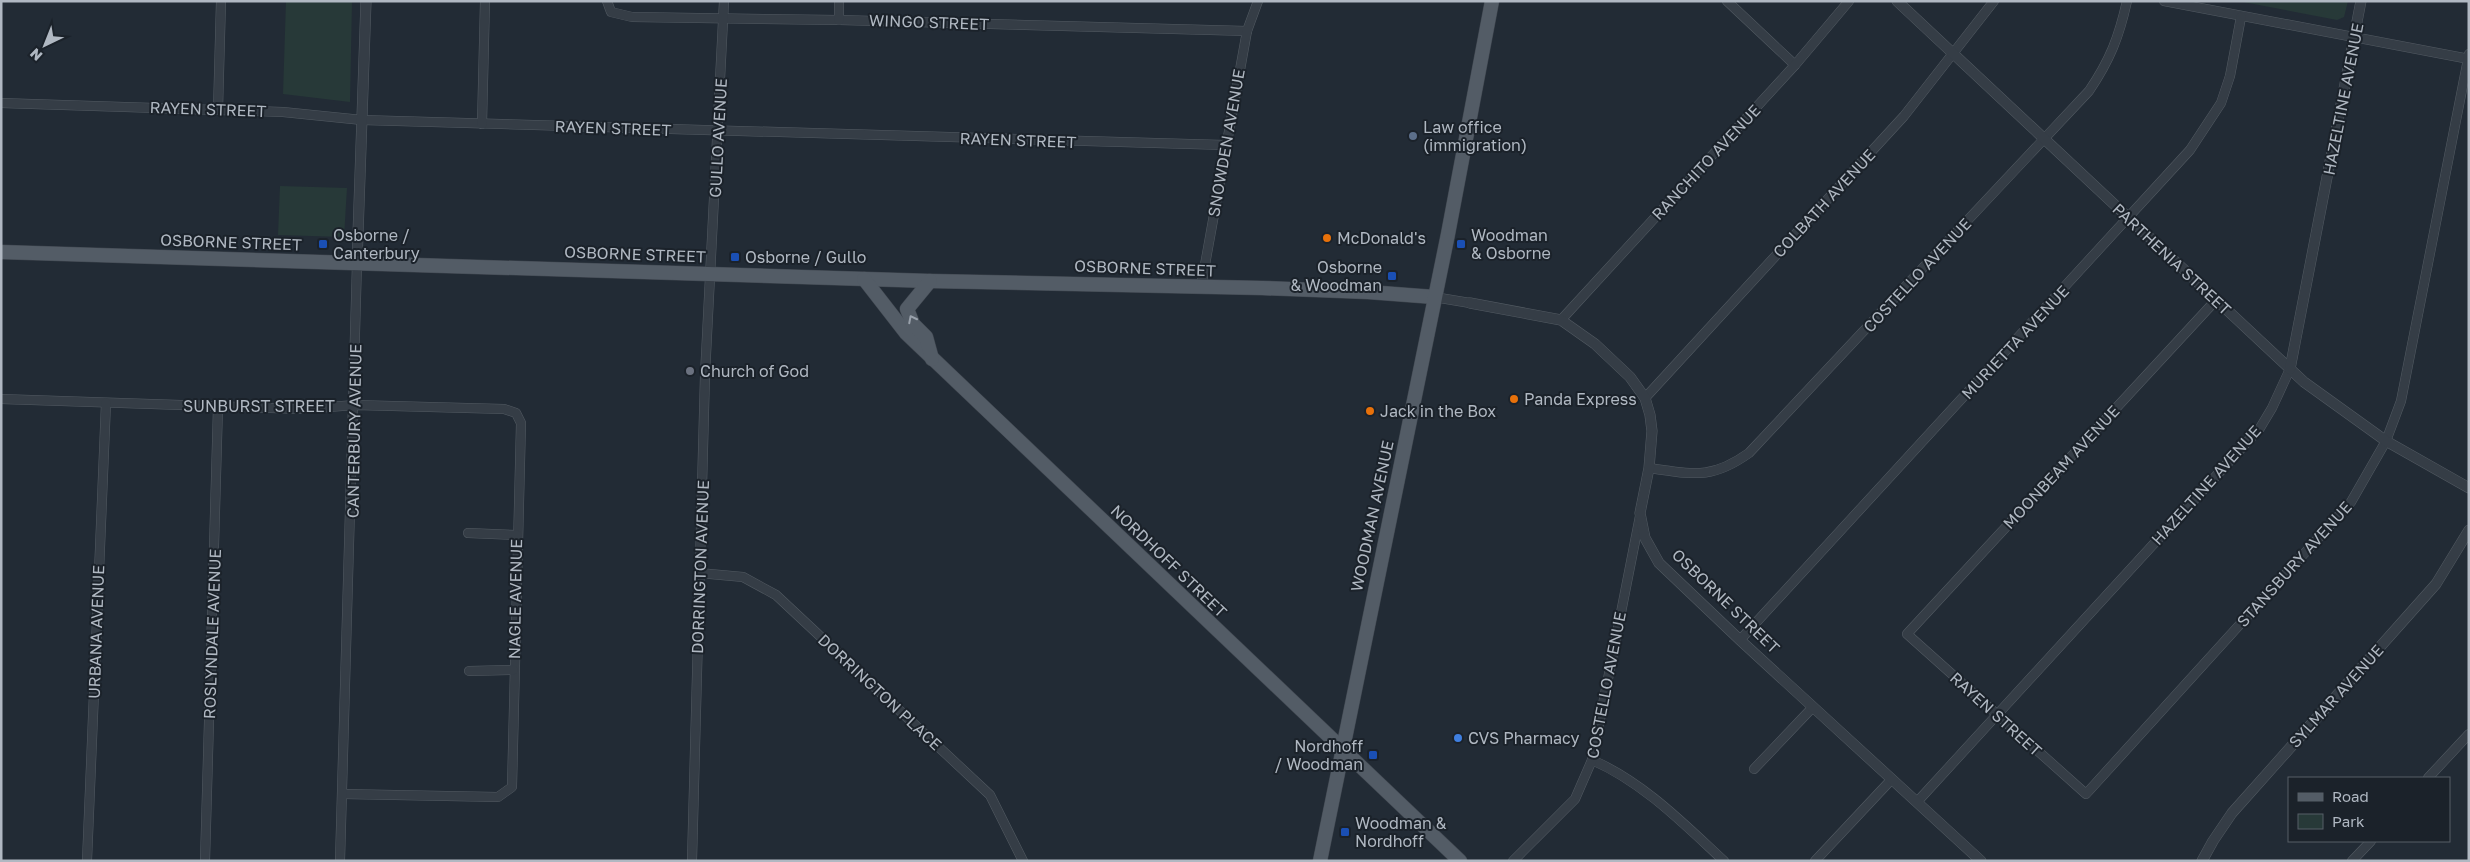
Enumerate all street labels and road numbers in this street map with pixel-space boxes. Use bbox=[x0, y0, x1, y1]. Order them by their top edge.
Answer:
street label: WINGO STREET bbox=[869, 10, 989, 34]
street label: HAZELTINE AVENUE bbox=[2318, 21, 2368, 177]
street label: SNOWDEN AVENUE bbox=[1203, 67, 1249, 219]
street label: GULLO AVENUE bbox=[705, 78, 731, 198]
street label: RAYEN STREET bbox=[149, 97, 267, 121]
street label: RANCHITO AVENUE bbox=[1647, 100, 1765, 224]
street label: RAYEN STREET bbox=[554, 116, 672, 140]
street label: RAYEN STREET bbox=[959, 128, 1077, 152]
street label: COLBATH AVENUE bbox=[1769, 145, 1879, 261]
street label: PARTHENIA STREET bbox=[2109, 199, 2236, 319]
street label: COSTELLO AVENUE bbox=[1859, 214, 1975, 336]
street label: OSBORNE STREET bbox=[160, 230, 302, 254]
street label: OSBORNE STREET bbox=[564, 242, 706, 266]
street label: OSBORNE STREET bbox=[1074, 256, 1216, 280]
street label: MURIETTA AVENUE bbox=[1957, 281, 2073, 403]
street label: CANTERBURY AVENUE bbox=[342, 344, 366, 518]
street label: SUNBURST STREET bbox=[183, 396, 335, 416]
street label: MOONBEAM AVENUE bbox=[1998, 401, 2124, 533]
street label: HAZELTINE AVENUE bbox=[2147, 421, 2265, 549]
street label: WOODMAN AVENUE bbox=[1346, 439, 1398, 593]
street label: DORRINGTON AVENUE bbox=[687, 480, 713, 654]
street label: STANSBURY AVENUE bbox=[2232, 497, 2356, 631]
street label: NORDHOFF STREET bbox=[1107, 500, 1231, 622]
street label: NAGLE AVENUE bbox=[504, 539, 526, 659]
street label: OSBORNE STREET bbox=[1668, 545, 1784, 658]
street label: ROSLYNDALE AVENUE bbox=[199, 548, 225, 720]
street label: URBANA AVENUE bbox=[84, 565, 108, 699]
street label: COSTELLO AVENUE bbox=[1582, 610, 1630, 760]
street label: DORRINGTON PLACE bbox=[814, 630, 946, 754]
street label: SYLMAR AVENUE bbox=[2284, 640, 2388, 752]
street label: RAYEN STREET bbox=[1946, 668, 2046, 761]

